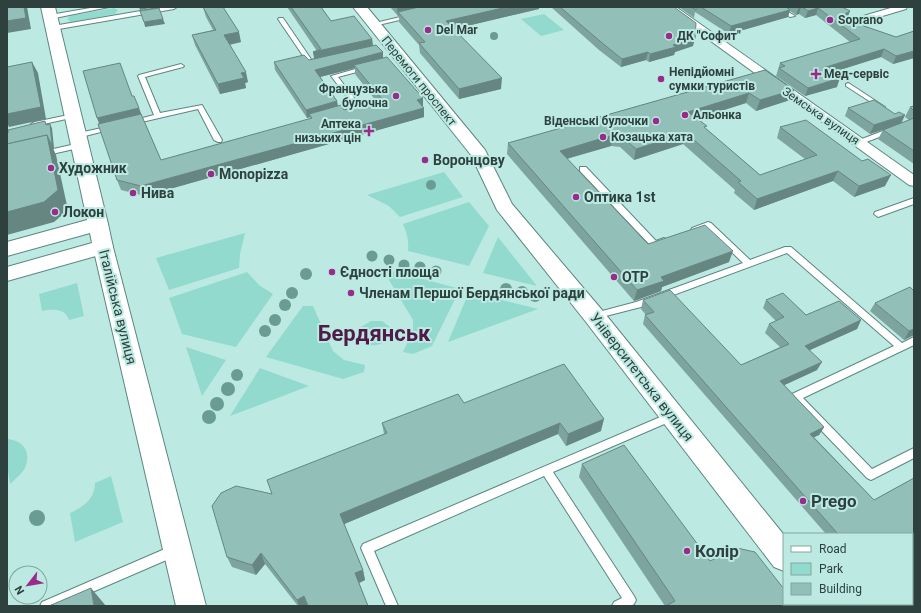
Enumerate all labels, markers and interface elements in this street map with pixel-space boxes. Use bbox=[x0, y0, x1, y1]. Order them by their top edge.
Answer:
place label: Soprano bbox=[838, 13, 883, 27]
marker: Soprano bbox=[825, 15, 835, 25]
place label: Del Mar bbox=[436, 23, 478, 37]
marker: Del Mar bbox=[423, 25, 433, 35]
place label: ДК "Софит" bbox=[677, 29, 741, 43]
marker: ДК "Софит" bbox=[664, 31, 674, 41]
street label: Перемоги проспект bbox=[379, 33, 460, 129]
place label: Непідйомні сумки туристів bbox=[669, 65, 755, 93]
place label: Мед-сервіс bbox=[824, 67, 889, 81]
marker: Мед-сервіс bbox=[811, 69, 821, 79]
marker: Непідйомні сумки туристів bbox=[656, 74, 666, 84]
place label: Французька булочна bbox=[319, 82, 389, 110]
street label: Земська вулиця bbox=[780, 84, 862, 148]
marker: Французька булочна bbox=[391, 91, 401, 101]
place label: Альонка bbox=[693, 108, 742, 122]
marker: Альонка bbox=[680, 110, 690, 120]
place label: Віденські булочки bbox=[544, 114, 648, 128]
marker: Віденські булочки bbox=[651, 116, 661, 126]
place label: Аптека низьких цін bbox=[295, 117, 362, 145]
marker: Аптека низьких цін bbox=[364, 126, 374, 136]
place label: Козацька хата bbox=[611, 130, 694, 144]
marker: Козацька хата bbox=[598, 132, 608, 142]
place label: Воронцову bbox=[433, 152, 506, 168]
marker: Воронцову bbox=[420, 155, 430, 165]
place label: Художник bbox=[59, 160, 127, 176]
marker: Художник bbox=[46, 163, 56, 173]
place label: Monopizza bbox=[219, 166, 289, 182]
marker: Monopizza bbox=[206, 169, 216, 179]
place label: Нива bbox=[141, 185, 175, 201]
marker: Нива bbox=[128, 188, 138, 198]
place label: Оптика 1st bbox=[584, 189, 656, 205]
marker: Оптика 1st bbox=[571, 192, 581, 202]
place label: Локон bbox=[63, 204, 104, 220]
marker: Локон bbox=[50, 207, 60, 217]
street label: Італійська вулиця bbox=[96, 248, 140, 366]
place label: Єдності площа bbox=[340, 264, 440, 280]
marker: Єдності площа bbox=[327, 267, 337, 277]
place label: OTP bbox=[622, 269, 649, 285]
marker: OTP bbox=[609, 272, 619, 282]
place label: Членам Першої Бердянської ради bbox=[359, 285, 585, 301]
marker: Членам Першої Бердянської ради bbox=[346, 288, 356, 298]
street label: Університетська вулиця bbox=[587, 310, 697, 444]
district label: Бердянськ bbox=[318, 321, 431, 346]
place label: Prego bbox=[811, 491, 857, 511]
marker: Prego bbox=[798, 496, 808, 506]
legend bbox=[783, 533, 913, 605]
place label: Колір bbox=[695, 541, 739, 561]
text: Road bbox=[819, 542, 847, 556]
marker: Колір bbox=[682, 546, 692, 556]
text: Park bbox=[819, 562, 844, 576]
north arrow bbox=[8, 565, 48, 605]
text: Building bbox=[819, 582, 862, 596]
text: N bbox=[12, 583, 27, 597]

